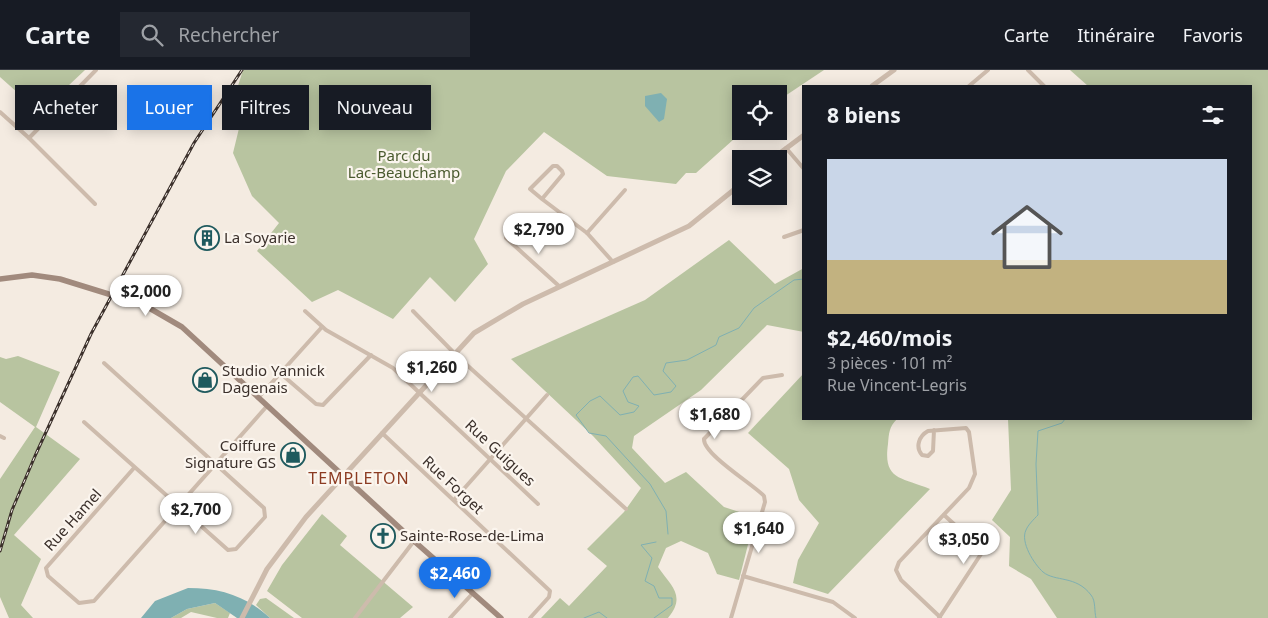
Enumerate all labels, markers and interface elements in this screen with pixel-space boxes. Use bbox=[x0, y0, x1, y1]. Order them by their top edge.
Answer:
search box bbox=[120, 12, 470, 57]
text: Carte bbox=[25, 18, 90, 51]
icon: search bbox=[138, 21, 166, 49]
text: Rechercher bbox=[178, 22, 279, 48]
text: Carte bbox=[1004, 23, 1049, 47]
text: Itinéraire bbox=[1077, 23, 1155, 47]
text: Favoris bbox=[1183, 23, 1243, 47]
chip: Acheter bbox=[15, 85, 117, 130]
chip: Louer bbox=[127, 85, 212, 130]
chip: Filtres bbox=[222, 85, 309, 130]
chip: Nouveau bbox=[319, 85, 431, 130]
map controls bbox=[732, 85, 787, 205]
button: locate bbox=[732, 85, 787, 140]
text: 8 biens bbox=[827, 101, 901, 129]
icon: filters bbox=[1199, 101, 1227, 129]
park label: Parc du Lac-Beauchamp bbox=[348, 145, 460, 182]
button: layers bbox=[732, 150, 787, 205]
icon: home bbox=[982, 192, 1072, 282]
pin: $2,790 bbox=[498, 212, 580, 255]
text: $2,790 bbox=[514, 218, 564, 240]
building icon: La Soyarie bbox=[194, 225, 220, 251]
place label: La Soyarie bbox=[224, 227, 296, 247]
pin: $2,000 bbox=[105, 274, 187, 317]
text: $2,000 bbox=[121, 280, 171, 302]
text: $2,460/mois bbox=[827, 324, 952, 352]
pin: $1,260 bbox=[391, 350, 473, 393]
text: 3 pièces · 101 m² bbox=[827, 352, 952, 374]
text: $1,260 bbox=[407, 356, 457, 378]
place label: Studio Yannick Dagenais bbox=[222, 360, 325, 397]
shop icon: Studio Yannick Dagenais bbox=[192, 367, 218, 393]
text: Rue Vincent-Legris bbox=[827, 374, 967, 396]
pin: $1,680 bbox=[674, 398, 756, 440]
text: $1,680 bbox=[690, 403, 740, 425]
street label: Rue Guigues bbox=[461, 415, 540, 490]
place label: Coiffure Signature GS bbox=[185, 435, 276, 472]
shop icon: Coiffure Signature GS bbox=[280, 442, 306, 468]
street label: Rue Forget bbox=[419, 451, 489, 518]
district label: TEMPLETON bbox=[308, 467, 410, 489]
street label: Rue Hamel bbox=[39, 484, 105, 555]
pin: $2,700 bbox=[155, 492, 237, 535]
text: $2,700 bbox=[171, 498, 221, 520]
pin: $1,640 bbox=[718, 512, 800, 554]
text: $1,640 bbox=[734, 517, 784, 539]
pin: $3,050 bbox=[923, 522, 1005, 565]
church icon: Sainte-Rose-de-Lima bbox=[370, 523, 396, 549]
place label: Sainte-Rose-de-Lima bbox=[400, 525, 544, 545]
text: $3,050 bbox=[939, 528, 989, 550]
pin: $2,460 bbox=[414, 556, 496, 599]
text: $2,460 bbox=[430, 562, 480, 584]

